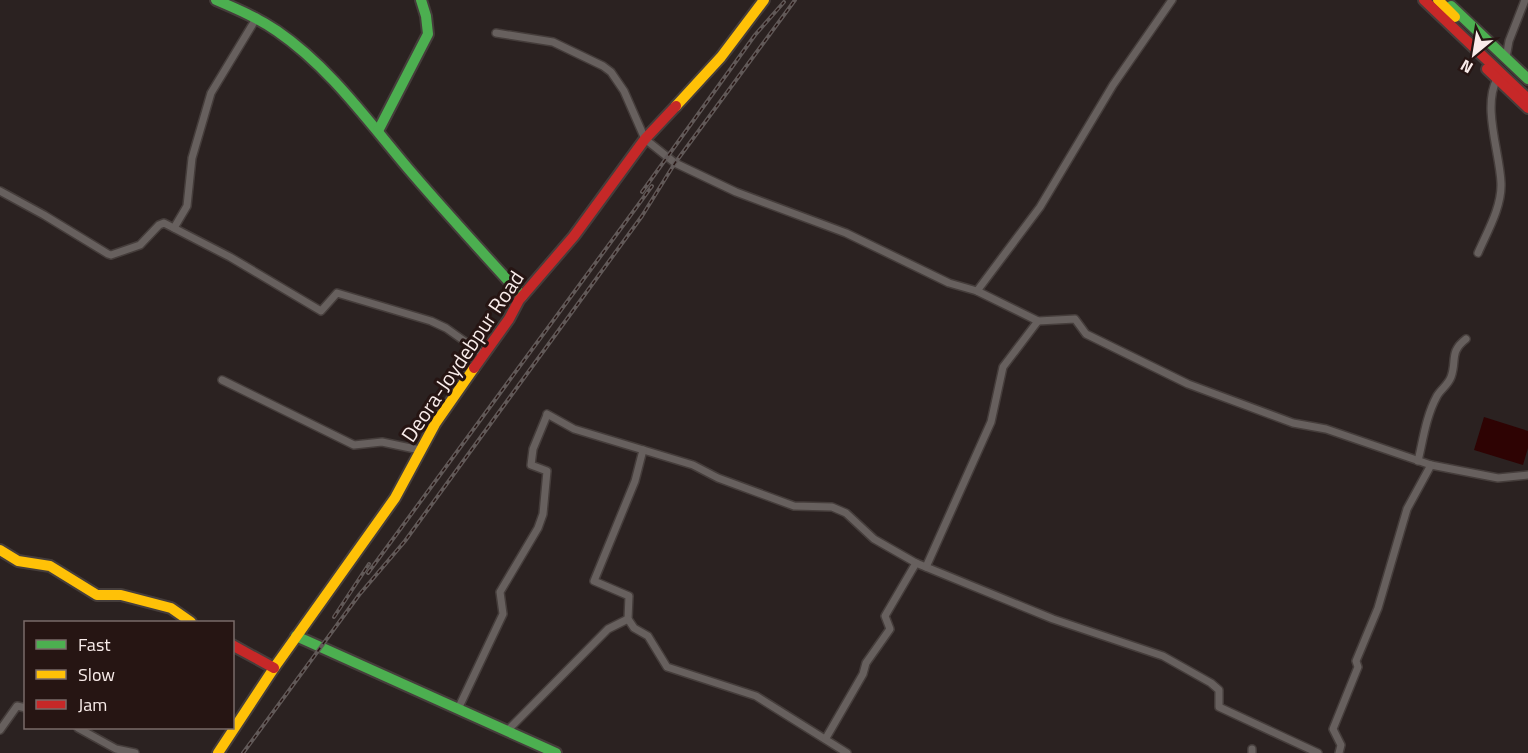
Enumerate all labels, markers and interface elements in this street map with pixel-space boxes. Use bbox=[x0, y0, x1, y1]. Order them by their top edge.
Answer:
north arrow bbox=[1444, 24, 1504, 84]
text: N bbox=[1456, 54, 1477, 80]
street label: Deora-Joydebpur Road bbox=[393, 264, 531, 448]
legend bbox=[24, 621, 234, 729]
text: Fast bbox=[78, 631, 111, 658]
text: Slow bbox=[78, 661, 115, 688]
text: Jam bbox=[78, 691, 107, 718]

